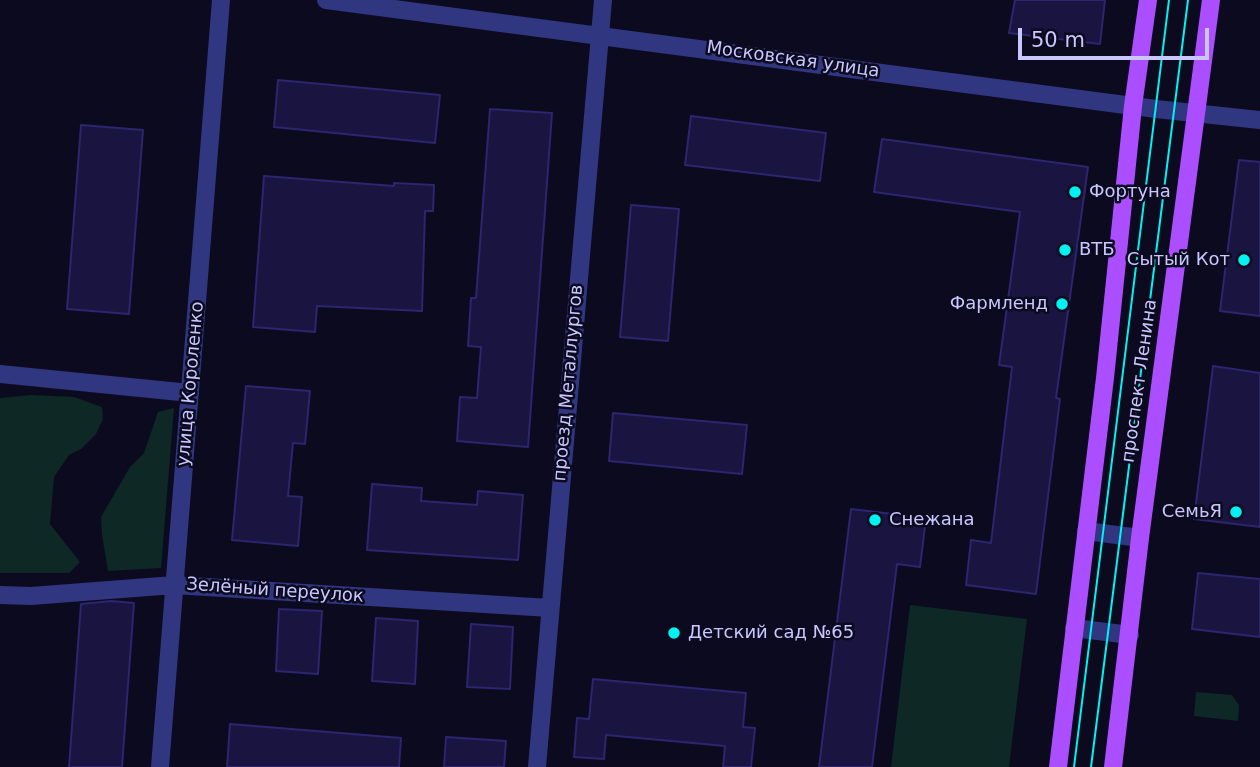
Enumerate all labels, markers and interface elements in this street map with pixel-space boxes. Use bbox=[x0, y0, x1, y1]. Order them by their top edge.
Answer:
scale bar bbox=[1022, 14, 1213, 58]
text: 50 m bbox=[1031, 28, 1085, 52]
street label: Московская улица bbox=[705, 37, 881, 83]
place label: Фортуна bbox=[1089, 181, 1171, 203]
marker: Фортуна bbox=[1067, 184, 1083, 200]
place label: ВТБ bbox=[1079, 239, 1115, 261]
marker: ВТБ bbox=[1057, 242, 1073, 258]
place label: Сытый Кот bbox=[1127, 249, 1230, 271]
marker: Сытый Кот bbox=[1236, 252, 1252, 268]
street label: проезд Металлургов bbox=[550, 284, 588, 482]
place label: Фармленд bbox=[950, 293, 1048, 315]
marker: Фармленд bbox=[1054, 296, 1070, 312]
street label: проспект Ленина bbox=[1118, 298, 1162, 464]
street label: улица Короленко bbox=[173, 301, 209, 467]
place label: СемьЯ bbox=[1162, 501, 1222, 523]
marker: СемьЯ bbox=[1228, 504, 1244, 520]
place label: Снежана bbox=[889, 509, 974, 531]
marker: Снежана bbox=[867, 512, 883, 528]
street label: Зелёный переулок bbox=[185, 574, 365, 608]
place label: Детский сад №65 bbox=[688, 622, 854, 644]
marker: Детский сад №65 bbox=[666, 625, 682, 641]

